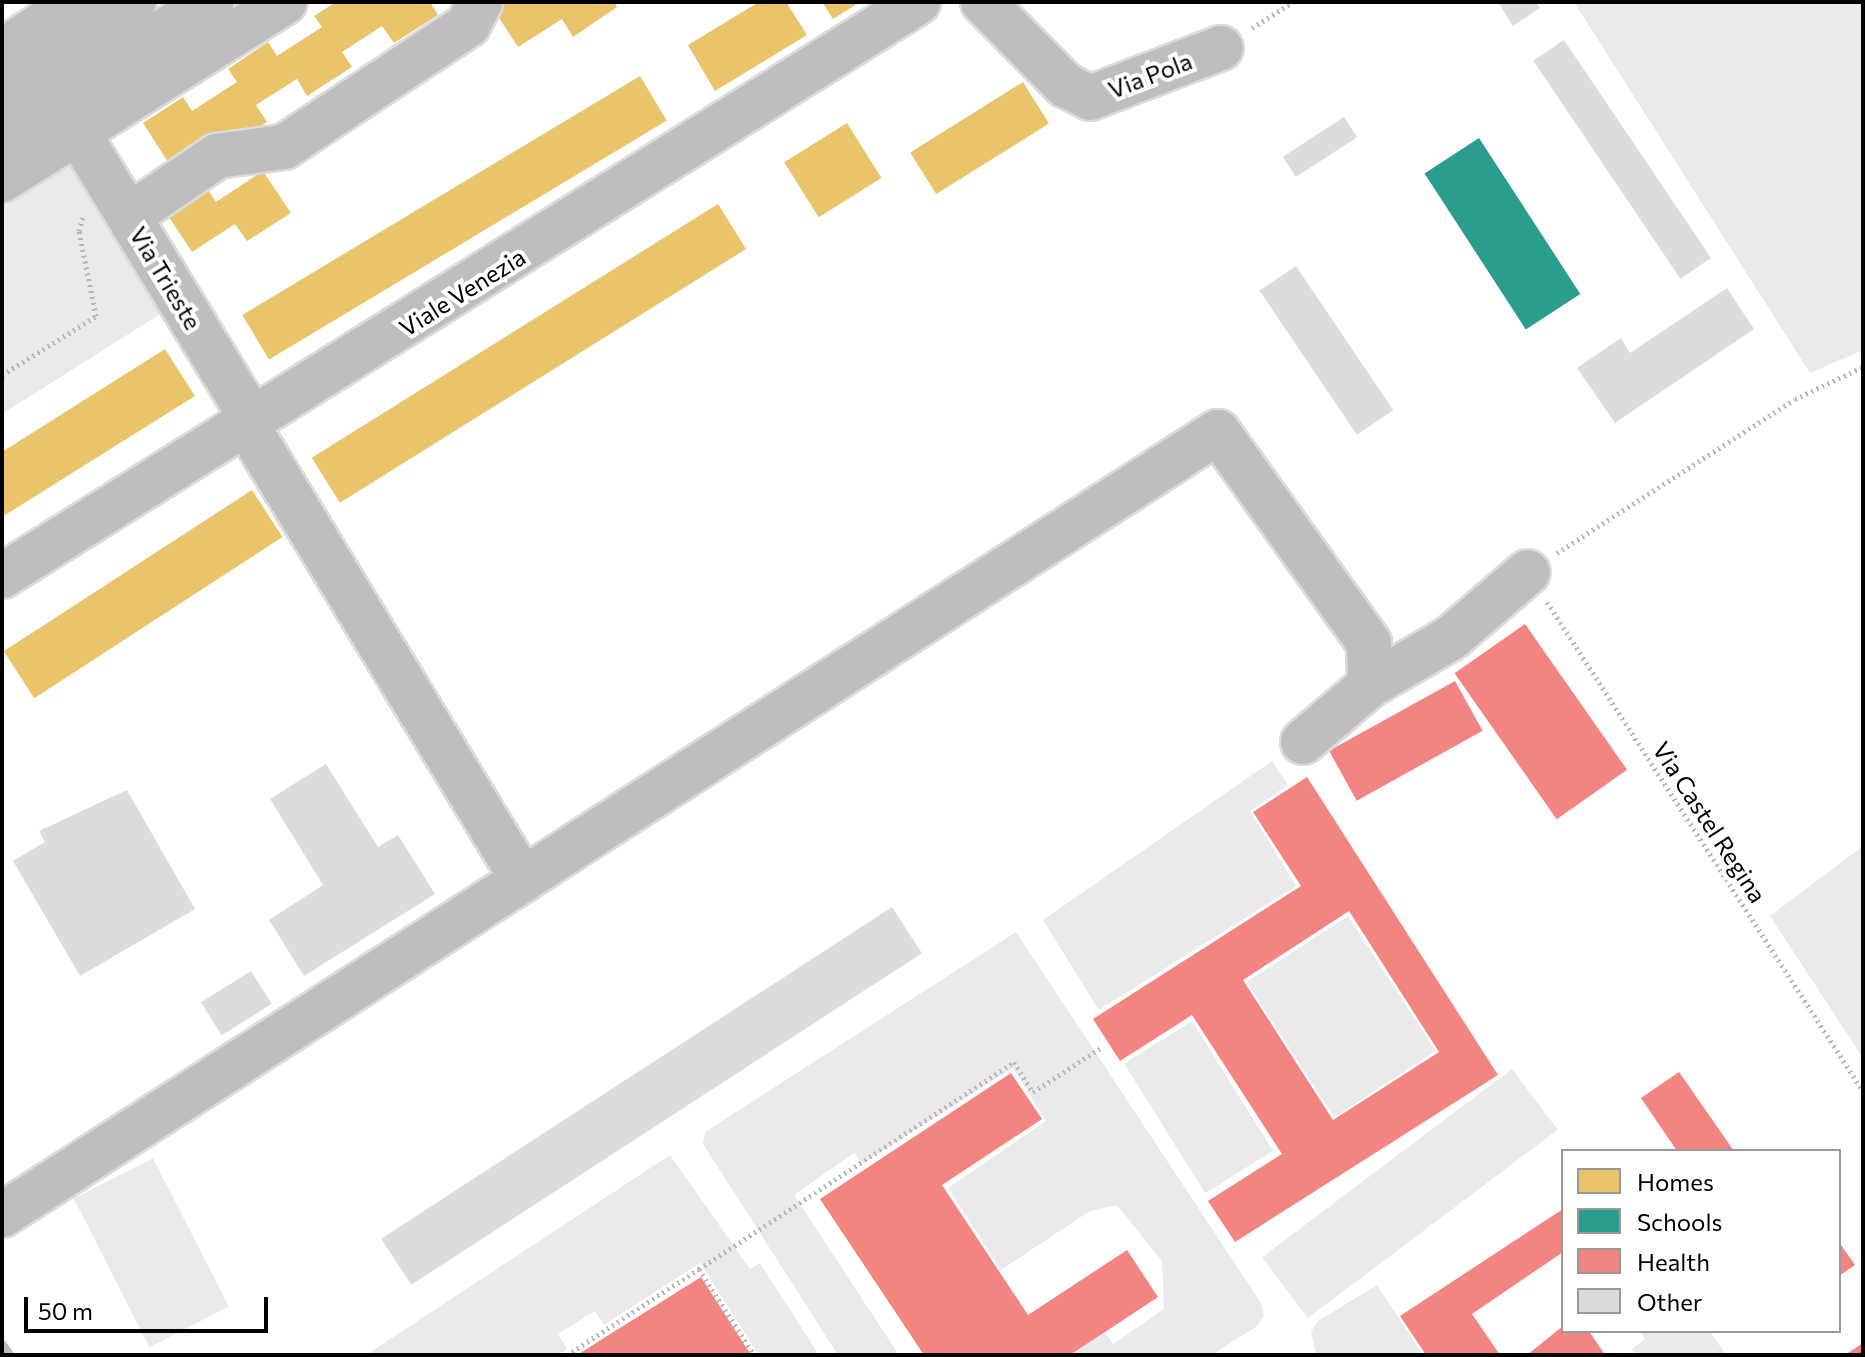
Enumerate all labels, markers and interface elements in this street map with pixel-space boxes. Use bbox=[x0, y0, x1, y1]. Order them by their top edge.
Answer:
street label: Via Pola bbox=[1104, 46, 1196, 104]
street label: Via Trieste bbox=[124, 221, 208, 335]
street label: Viale Venezia bbox=[394, 242, 530, 342]
street label: Via Castel Regina bbox=[1647, 736, 1773, 908]
legend bbox=[1561, 1149, 1841, 1333]
text: Homes bbox=[1637, 1167, 1714, 1196]
text: Schools bbox=[1637, 1207, 1722, 1236]
text: Health bbox=[1637, 1247, 1710, 1276]
scale bar bbox=[28, 1281, 272, 1331]
text: Other bbox=[1637, 1287, 1702, 1316]
text: 50 m bbox=[38, 1296, 93, 1325]

